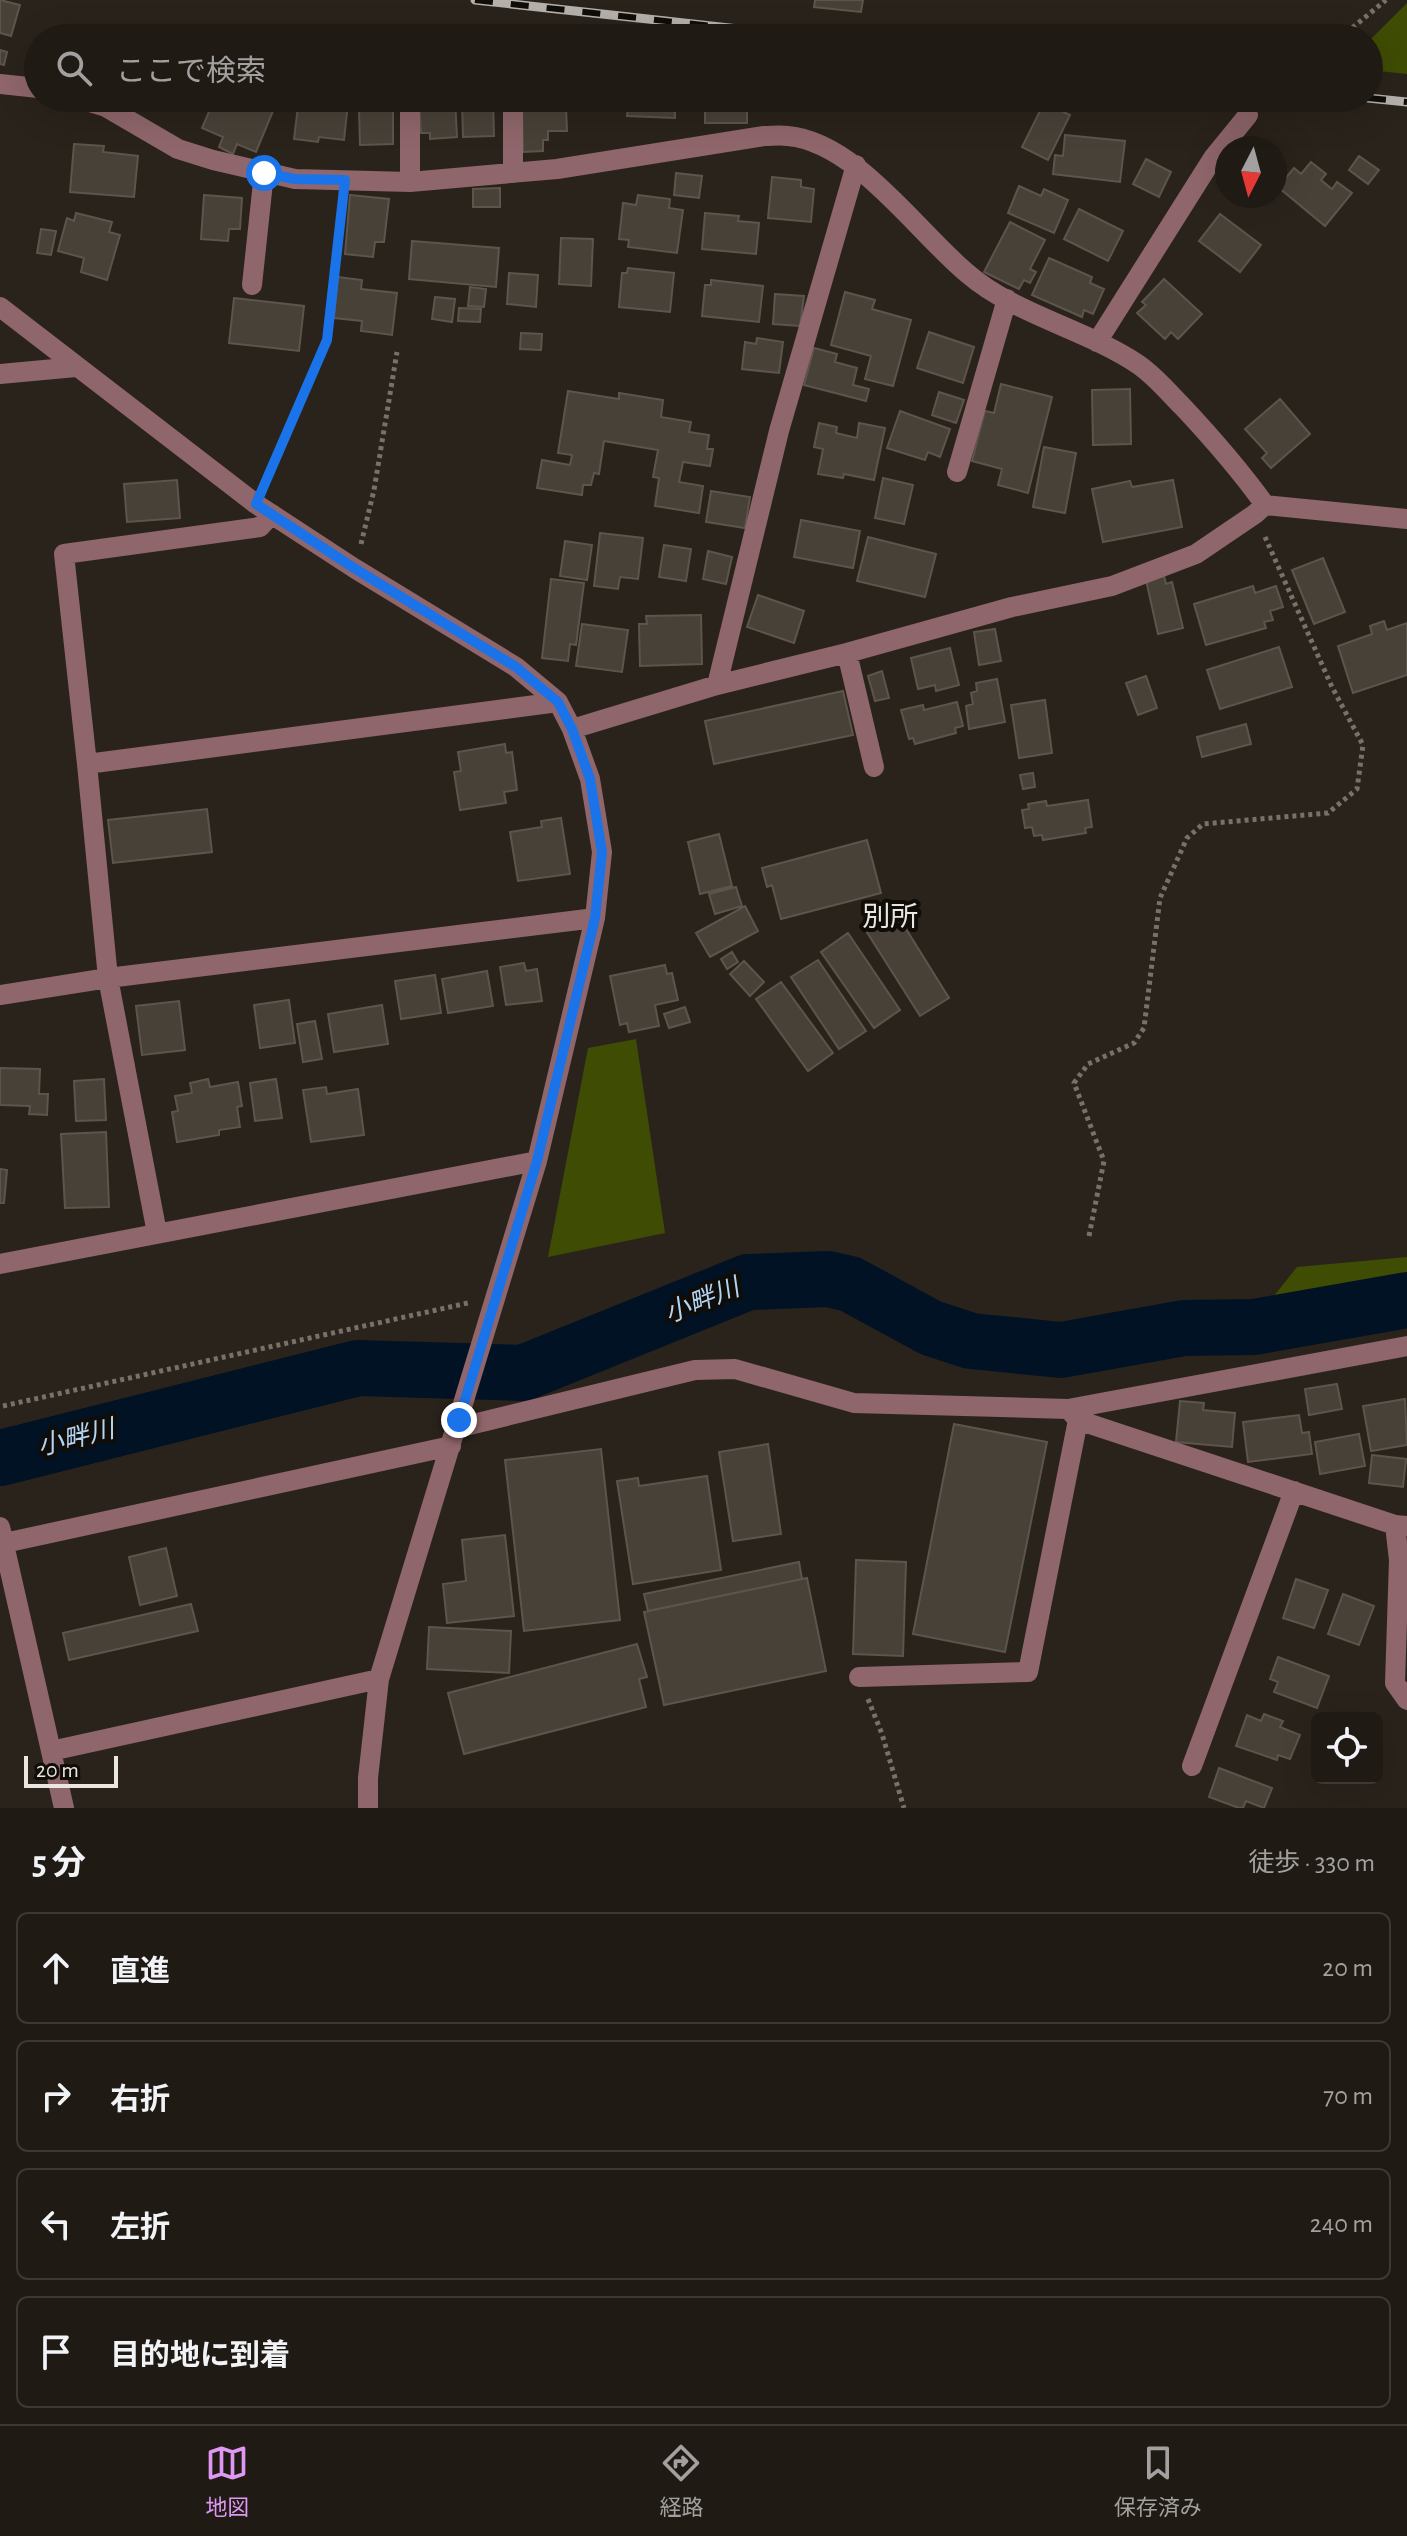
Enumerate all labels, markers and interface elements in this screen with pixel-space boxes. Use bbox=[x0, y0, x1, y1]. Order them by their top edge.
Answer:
search box bbox=[24, 24, 1383, 112]
icon: search bbox=[52, 46, 96, 90]
text: ここで検索 bbox=[116, 57, 266, 87]
north arrow bbox=[1215, 136, 1287, 208]
route start bbox=[246, 155, 282, 191]
district label: 別所 bbox=[862, 902, 918, 932]
water label: 小畔川 bbox=[661, 1272, 746, 1328]
route end bbox=[441, 1402, 477, 1438]
water label: 小畔川 bbox=[35, 1414, 120, 1460]
map controls bbox=[1311, 1712, 1383, 1784]
button: locate bbox=[1311, 1712, 1383, 1784]
scale bar bbox=[24, 1752, 118, 1788]
text: 20 m bbox=[36, 1759, 79, 1781]
text: 5 分 bbox=[32, 1847, 86, 1881]
text: 徒歩 · 330 m bbox=[1248, 1850, 1375, 1876]
icon: ahead bbox=[34, 1946, 78, 1990]
text: 20 m bbox=[1322, 1955, 1373, 1981]
text: 直進 bbox=[110, 1957, 170, 1987]
icon: right bbox=[34, 2074, 78, 2118]
text: 70 m bbox=[1323, 2083, 1373, 2109]
text: 右折 bbox=[110, 2085, 170, 2115]
icon: left bbox=[34, 2202, 78, 2246]
text: 240 m bbox=[1310, 2211, 1373, 2237]
text: 左折 bbox=[110, 2213, 170, 2243]
icon: arrive bbox=[34, 2330, 78, 2374]
text: 目的地に到着 bbox=[110, 2341, 290, 2371]
tab: 地図 bbox=[205, 2441, 249, 2521]
tab: 経路 bbox=[659, 2441, 704, 2521]
tab: 保存済み bbox=[1114, 2441, 1202, 2521]

